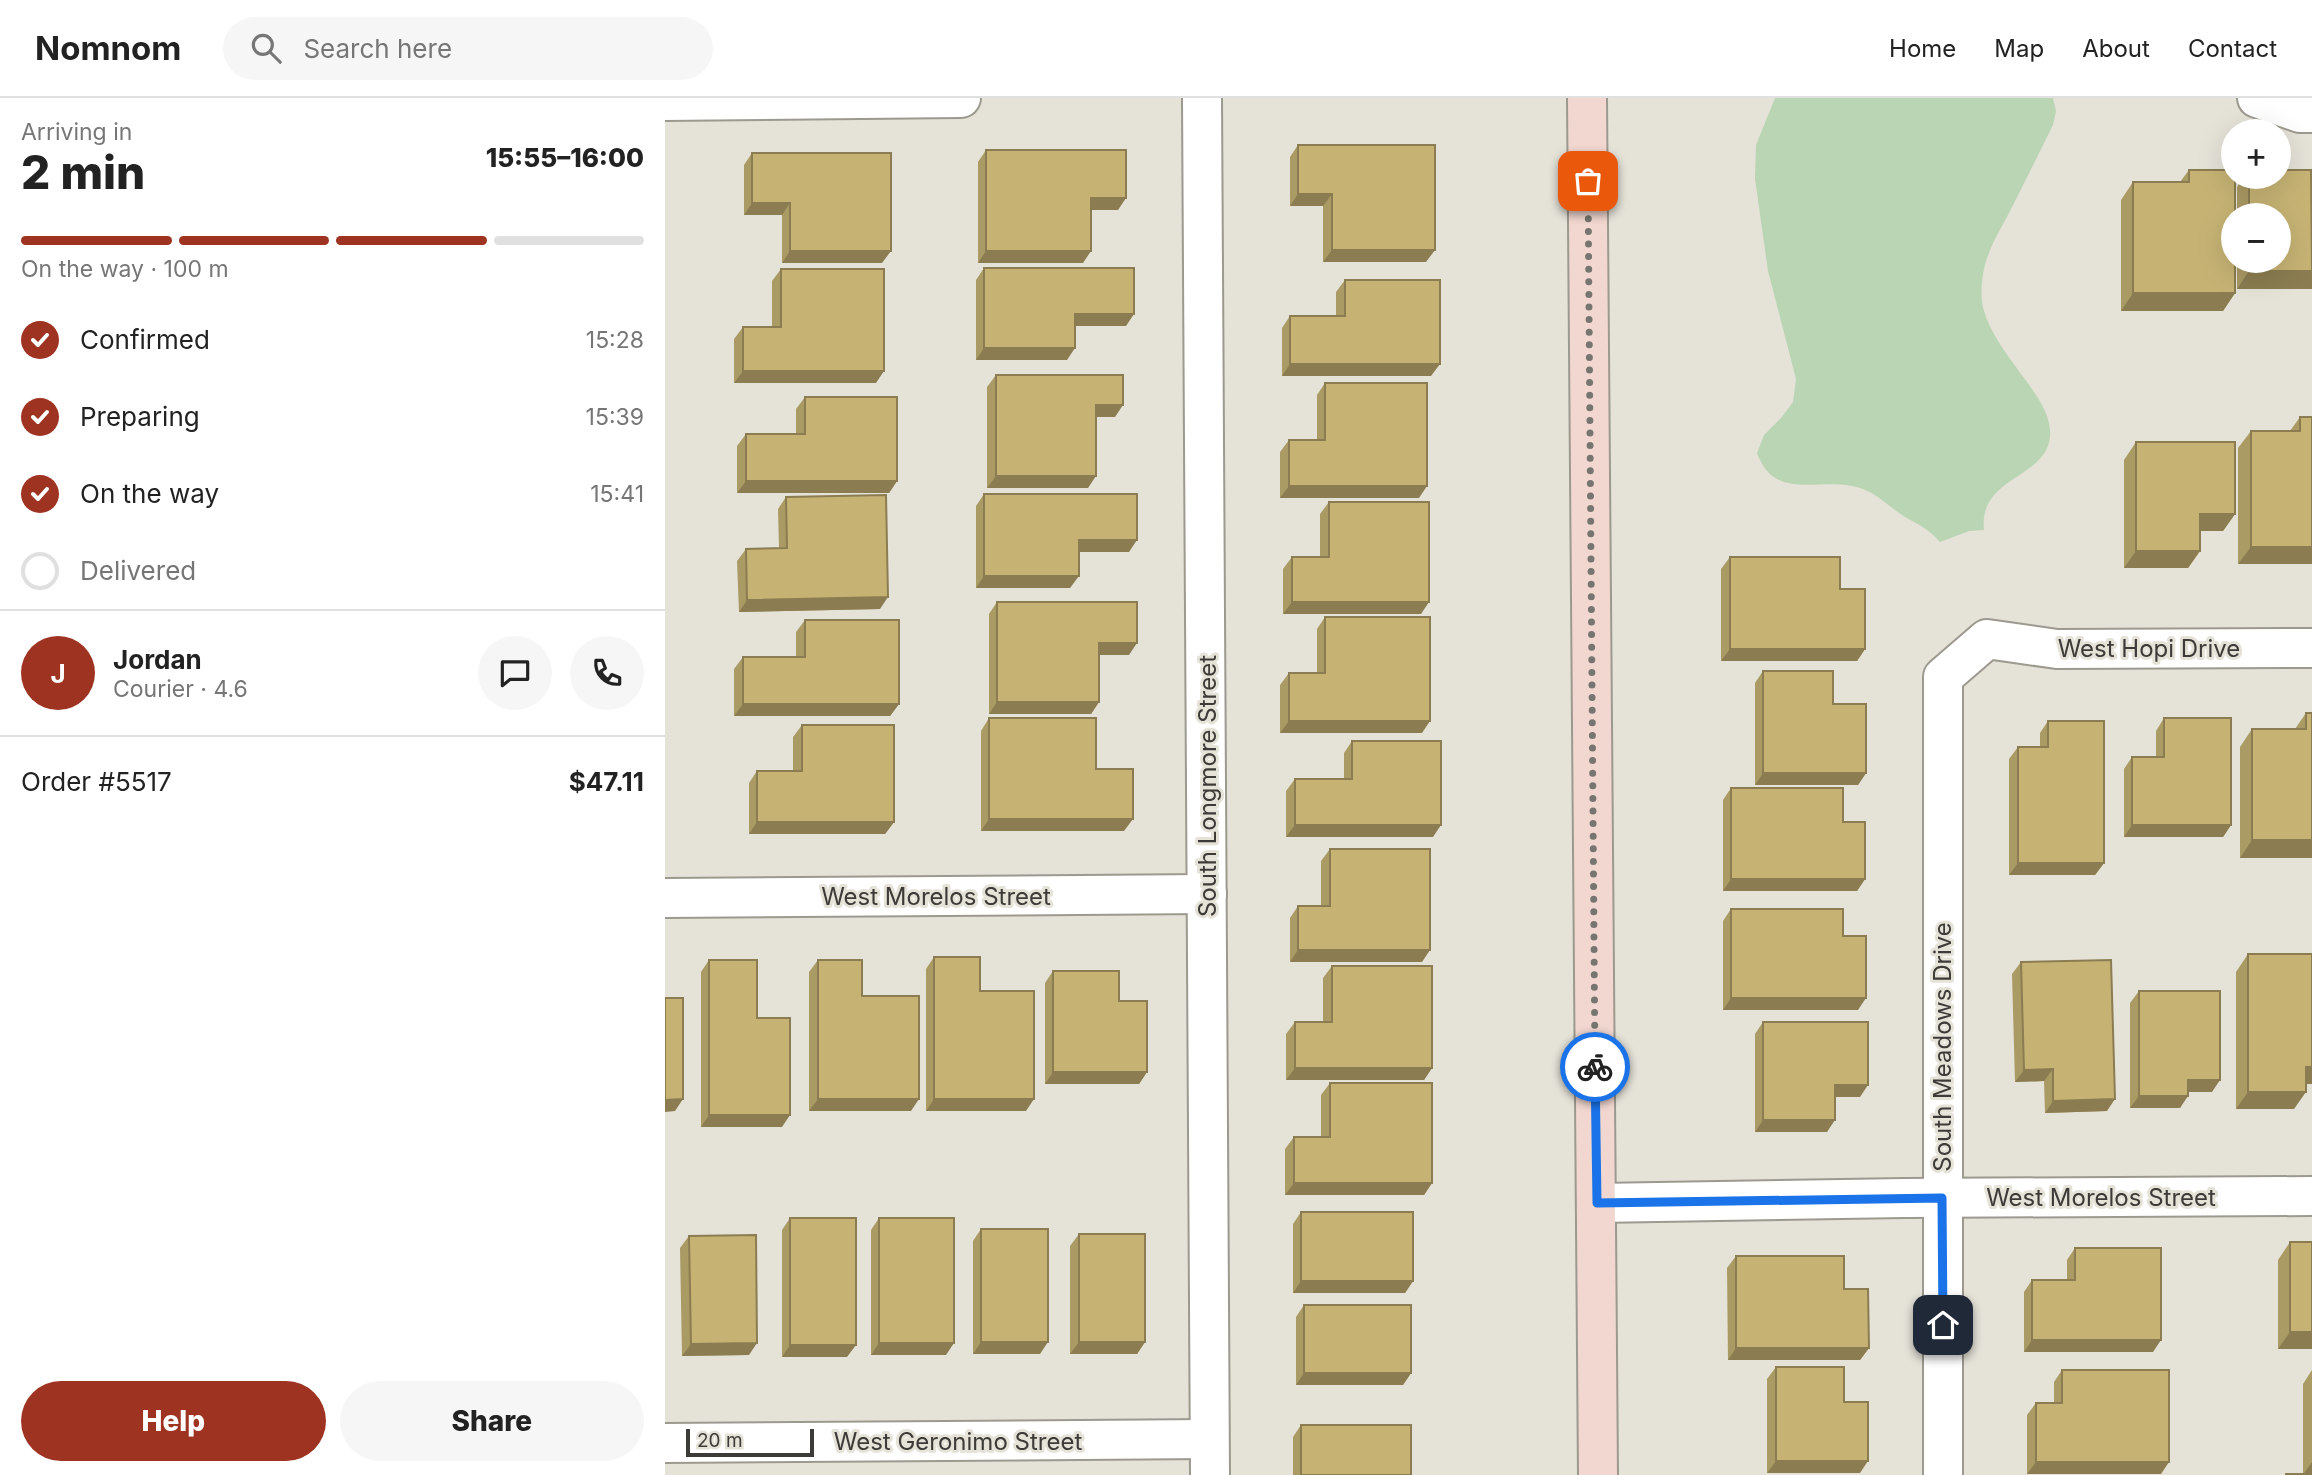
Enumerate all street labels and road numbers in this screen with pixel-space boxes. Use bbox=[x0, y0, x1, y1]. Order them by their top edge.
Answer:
street label: West Hopi Drive bbox=[2058, 634, 2240, 663]
street label: South Longmore Street bbox=[1193, 655, 1222, 917]
street label: West Morelos Street bbox=[821, 882, 1051, 911]
street label: South Meadows Drive bbox=[1928, 922, 1957, 1172]
street label: West Morelos Street bbox=[1986, 1183, 2216, 1212]
street label: West Geronimo Street bbox=[834, 1427, 1082, 1456]

